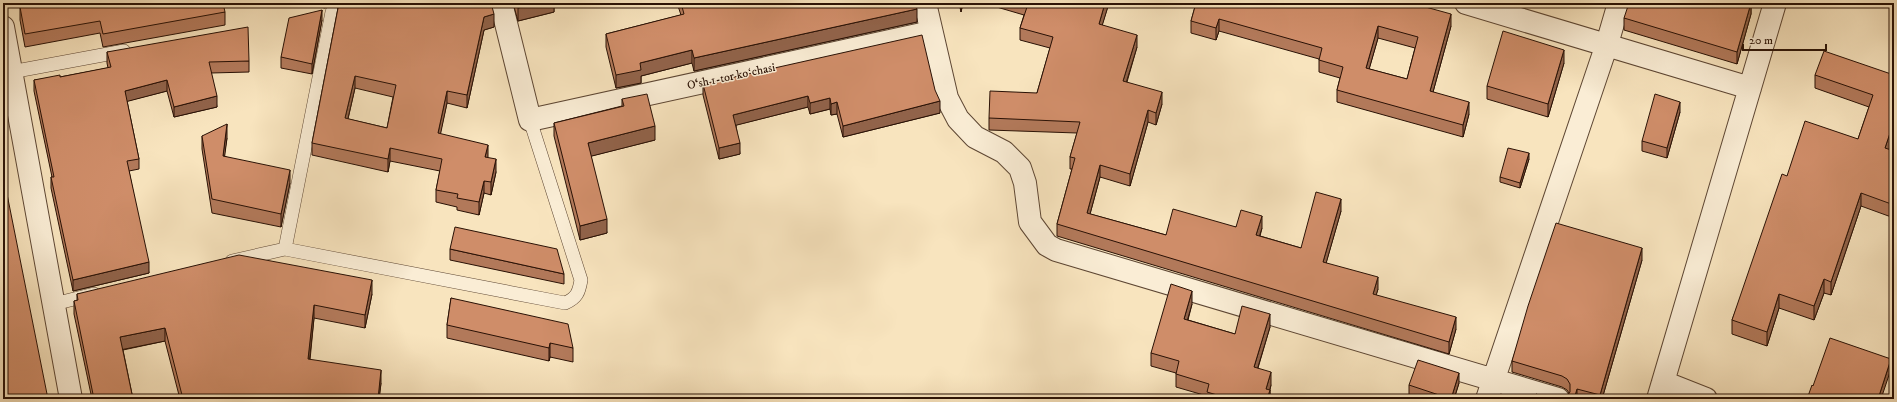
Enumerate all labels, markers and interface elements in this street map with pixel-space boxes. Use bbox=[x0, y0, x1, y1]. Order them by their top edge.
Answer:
scale bar bbox=[1743, 26, 1826, 52]
text: 20 m bbox=[1749, 33, 1773, 48]
street label: O‘sh 1-tor koʻchasi bbox=[686, 60, 777, 93]

